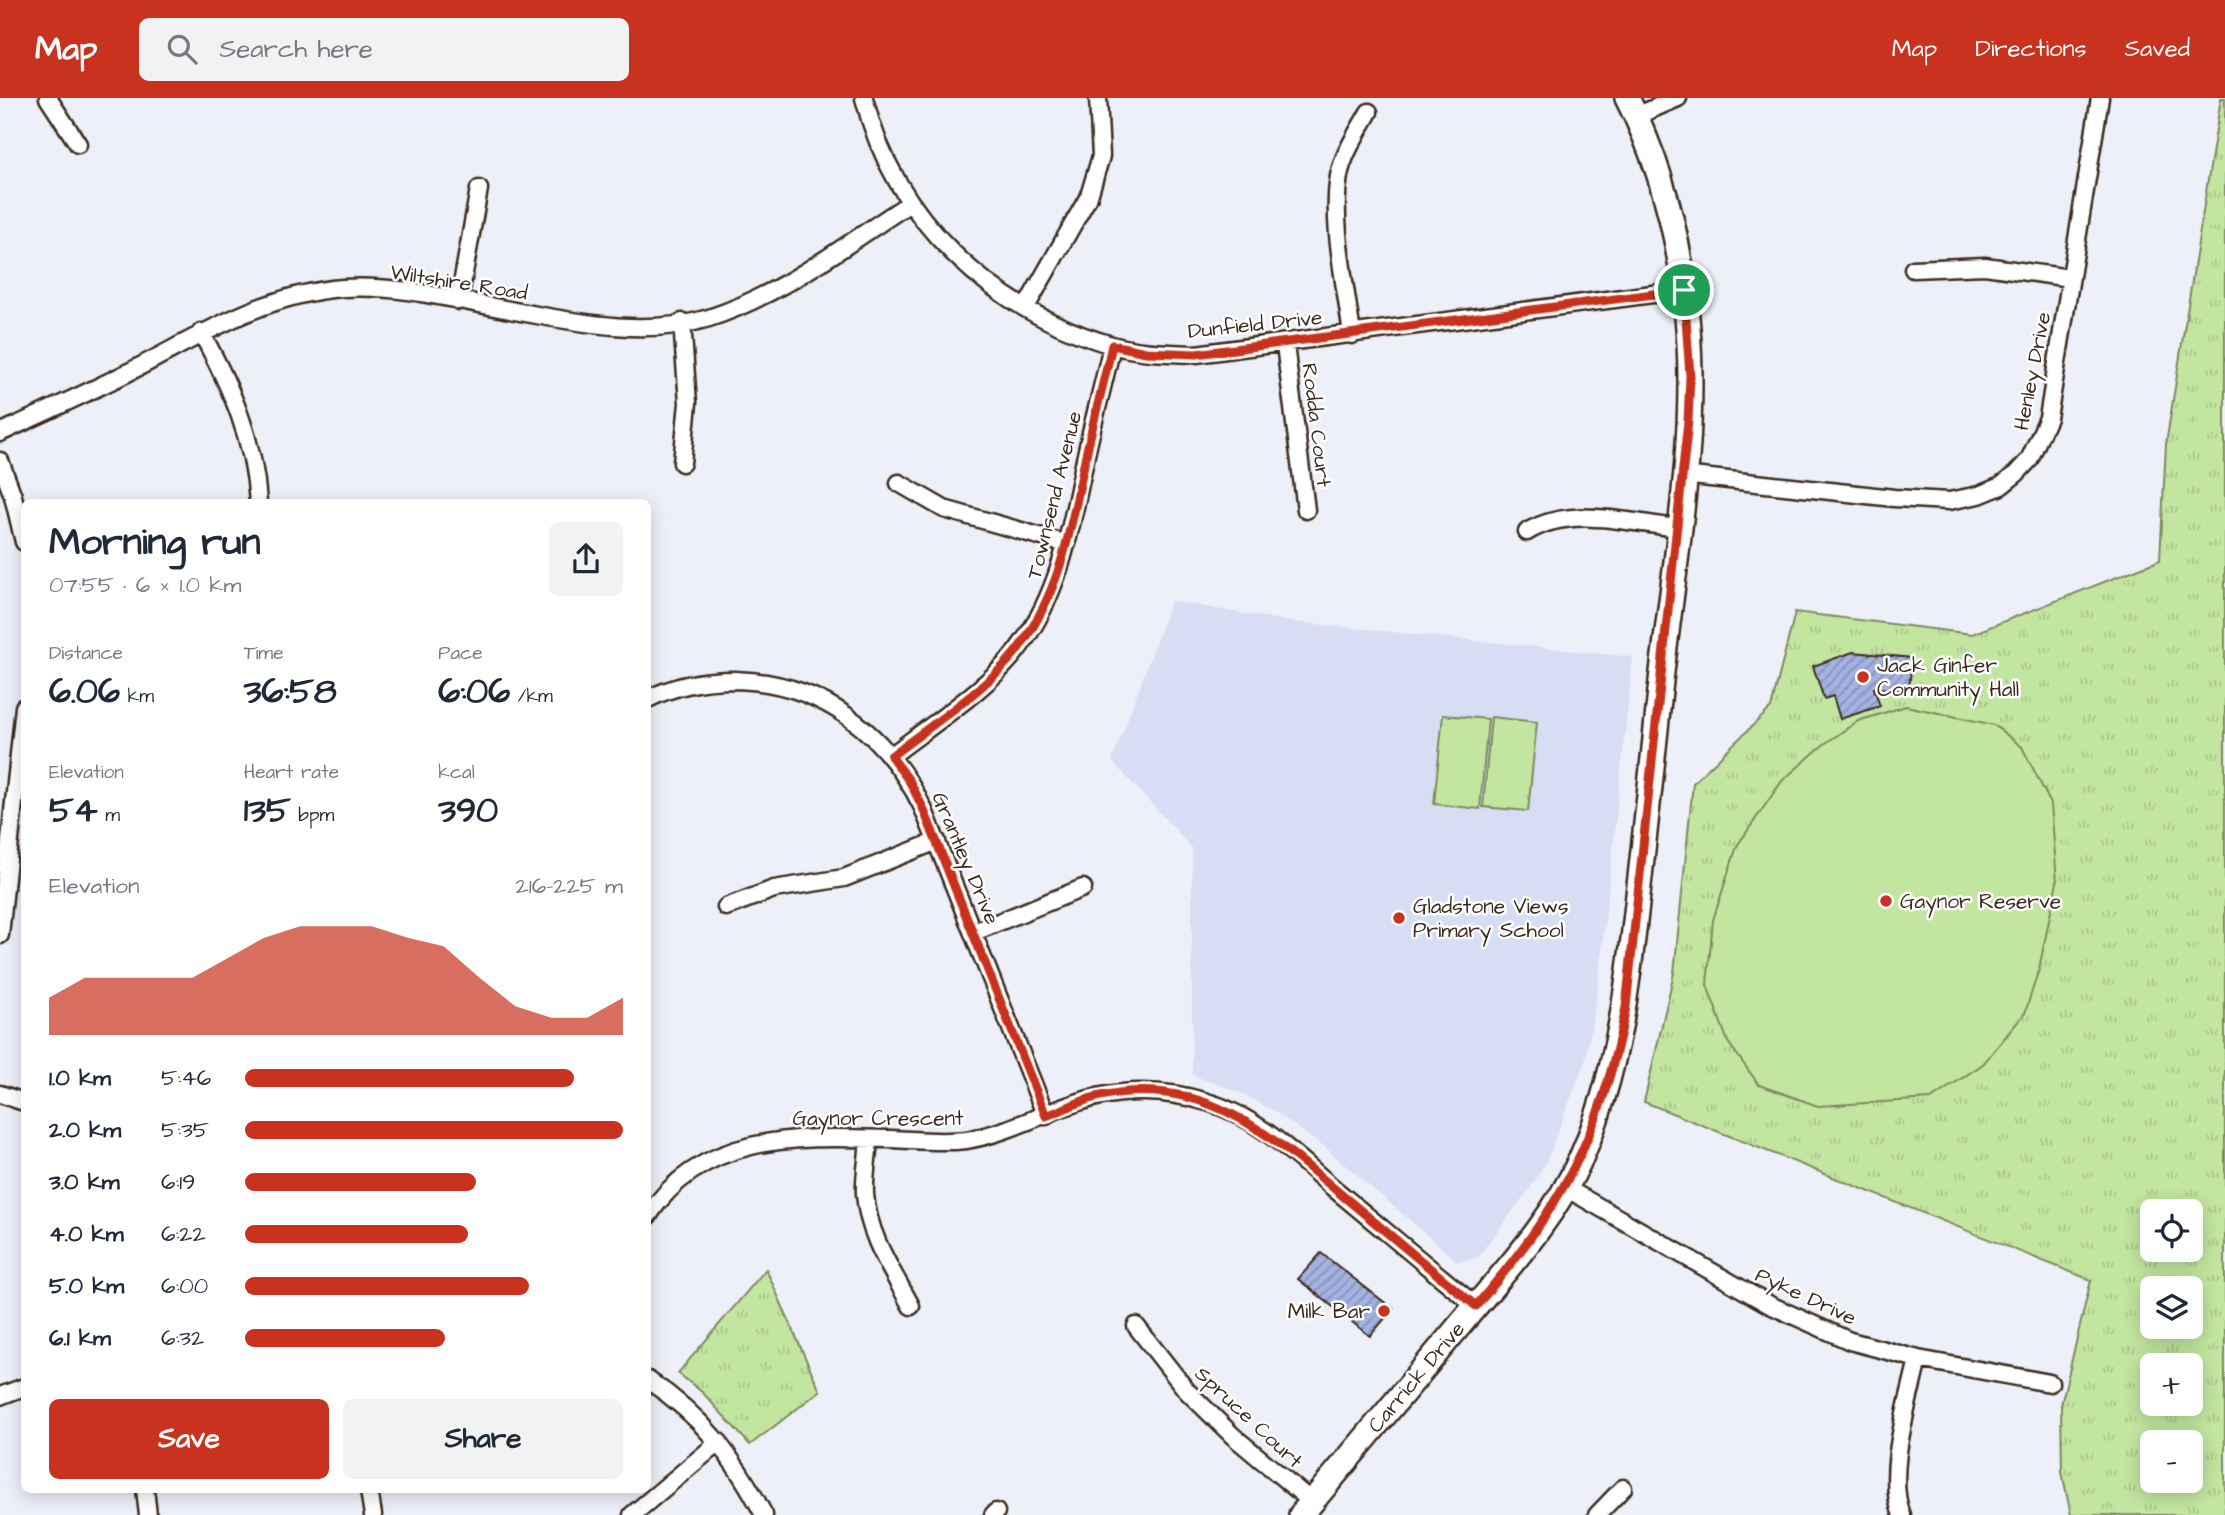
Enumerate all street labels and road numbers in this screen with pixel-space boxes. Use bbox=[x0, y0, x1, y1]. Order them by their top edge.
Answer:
street label: Wiltshire Road bbox=[388, 257, 530, 308]
street label: Dunfield Drive bbox=[1186, 303, 1324, 346]
street label: Henley Drive bbox=[2007, 310, 2060, 433]
street label: Rodda Court bbox=[1295, 361, 1339, 489]
street label: Townsend Avenue bbox=[1020, 408, 1089, 582]
street label: Grantley Drive bbox=[923, 788, 1006, 930]
street label: Gaynor Crescent bbox=[792, 1104, 964, 1135]
street label: Pyke Drive bbox=[1750, 1260, 1861, 1334]
street label: Carrick Drive bbox=[1361, 1315, 1472, 1439]
street label: Spruce Court bbox=[1188, 1360, 1309, 1476]

